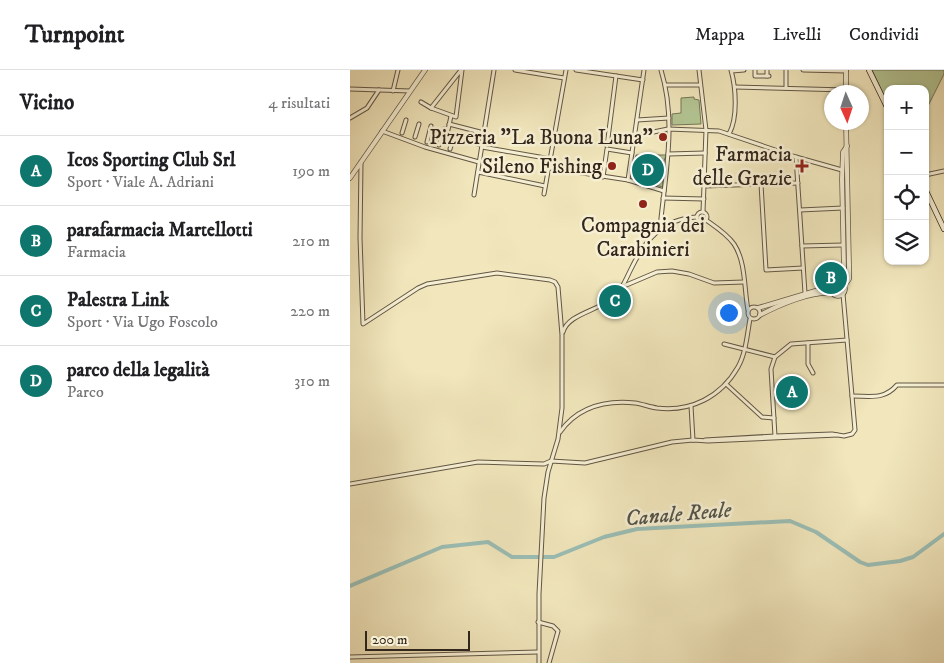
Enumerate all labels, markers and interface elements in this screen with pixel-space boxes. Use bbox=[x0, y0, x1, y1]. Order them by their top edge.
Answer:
text: Turnpoint bbox=[25, 20, 124, 50]
text: Mappa bbox=[695, 24, 745, 46]
text: Livelli bbox=[773, 24, 821, 46]
text: Condividi bbox=[849, 24, 919, 46]
north arrow bbox=[824, 85, 869, 130]
map controls bbox=[884, 85, 929, 265]
button: + bbox=[884, 85, 929, 130]
text: Vicino bbox=[20, 90, 74, 116]
text: 4 risultati bbox=[268, 93, 330, 113]
place label: Pizzeria "La Buona Luna" bbox=[429, 125, 653, 151]
button: − bbox=[884, 130, 929, 175]
marker: Pizzeria "La Buona Luna" bbox=[657, 131, 669, 143]
place label: Farmacia delle Grazie bbox=[692, 142, 792, 192]
text: Icos Sporting Club Srl bbox=[67, 149, 235, 172]
pin: D bbox=[632, 151, 664, 189]
place label: Sileno Fishing bbox=[482, 154, 603, 180]
marker: Sileno Fishing bbox=[606, 160, 618, 172]
marker: Farmacia delle Grazie bbox=[796, 160, 808, 172]
text: A bbox=[31, 161, 41, 181]
text: 190 m bbox=[292, 161, 330, 181]
text: Sport · Viale A. Adriani bbox=[67, 172, 214, 192]
button: locate bbox=[884, 175, 929, 220]
marker: Compagnia dei Carabinieri bbox=[637, 198, 649, 210]
place label: Compagnia dei Carabinieri bbox=[581, 213, 705, 263]
text: parafarmacia Martellotti bbox=[67, 219, 253, 242]
button: layers bbox=[884, 220, 929, 265]
text: B bbox=[31, 231, 41, 251]
text: 210 m bbox=[292, 231, 330, 251]
text: Farmacia bbox=[67, 242, 126, 262]
pin: B bbox=[815, 259, 847, 297]
pin: C bbox=[599, 282, 631, 320]
text: Palestra Link bbox=[67, 289, 169, 312]
your location bbox=[716, 300, 742, 326]
text: C bbox=[31, 301, 41, 321]
text: 220 m bbox=[290, 301, 330, 321]
text: Sport · Via Ugo Foscolo bbox=[67, 312, 218, 332]
text: parco della legalità bbox=[67, 359, 210, 382]
text: D bbox=[30, 371, 42, 391]
text: 310 m bbox=[294, 371, 330, 391]
pin: A bbox=[776, 373, 808, 411]
text: Parco bbox=[67, 382, 104, 402]
water label: Canale Reale bbox=[624, 496, 733, 533]
scale bar bbox=[365, 628, 470, 651]
text: 200 m bbox=[372, 631, 407, 649]

